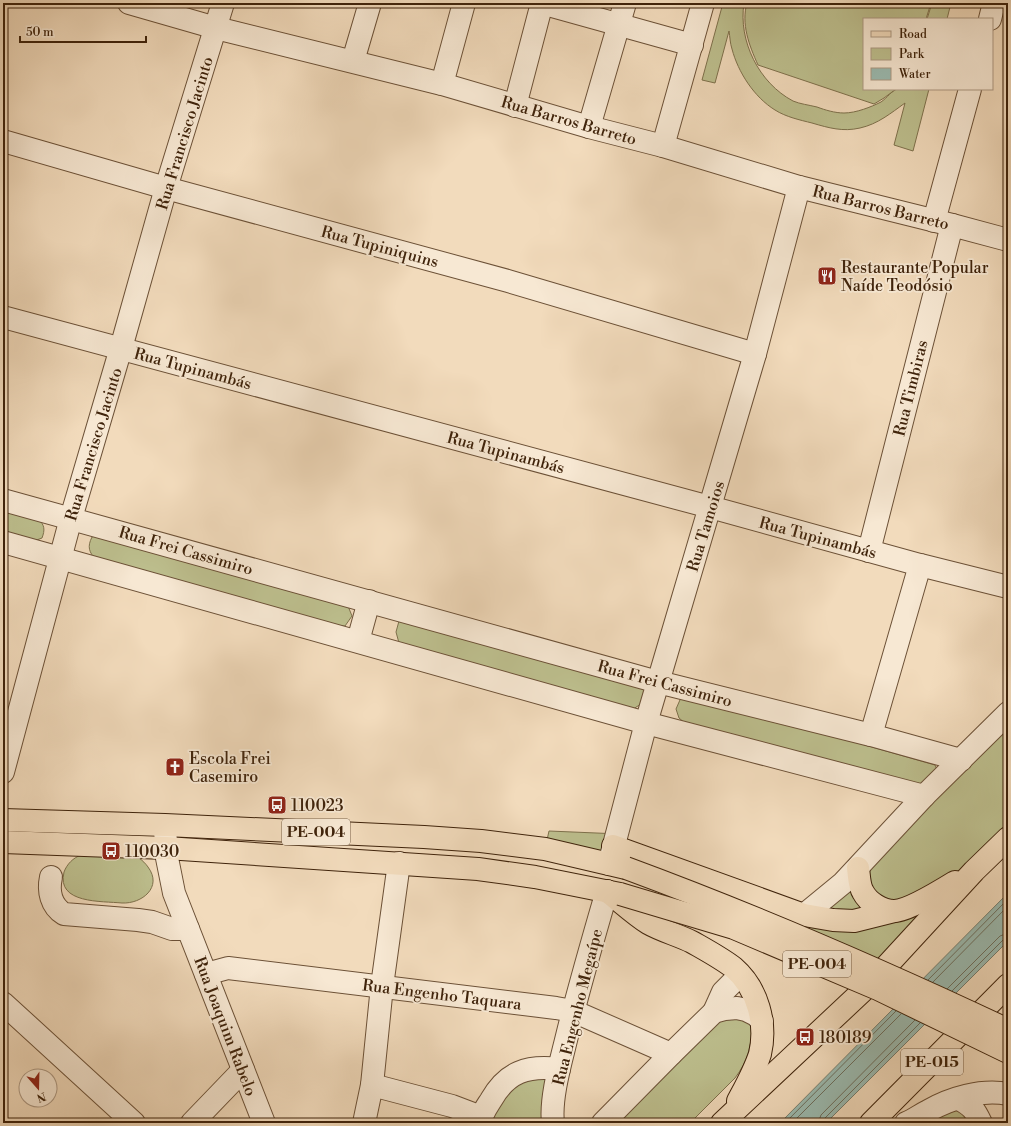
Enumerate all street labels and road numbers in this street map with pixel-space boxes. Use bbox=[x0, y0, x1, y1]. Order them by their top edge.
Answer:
street label: Rua Francisco Jacinto bbox=[152, 54, 218, 212]
street label: Rua Barros Barreto bbox=[499, 92, 639, 150]
street label: Rua Barros Barreto bbox=[810, 181, 951, 235]
street label: Rua Tupiniquins bbox=[319, 222, 441, 272]
street label: Rua Timbiras bbox=[889, 338, 933, 438]
street label: Rua Tupinambás bbox=[132, 344, 254, 394]
street label: Rua Francisco Jacinto bbox=[61, 365, 127, 523]
street label: Rua Tupinambás bbox=[445, 428, 567, 478]
street label: Rua Tamoios bbox=[683, 478, 729, 574]
street label: Rua Tupinambás bbox=[757, 513, 879, 563]
street label: Rua Frei Cassimiro bbox=[116, 522, 255, 580]
street label: Rua Frei Cassimiro bbox=[595, 656, 734, 712]
road number: PE-004 bbox=[282, 819, 350, 845]
street label: Rua Engenho Megaípe bbox=[549, 927, 607, 1088]
road number: PE-004 bbox=[783, 951, 851, 977]
street label: Rua Joaquim Rabelo bbox=[189, 954, 261, 1099]
street label: Rua Engenho Taquara bbox=[361, 975, 523, 1015]
road number: PE-015 bbox=[901, 1049, 963, 1075]

